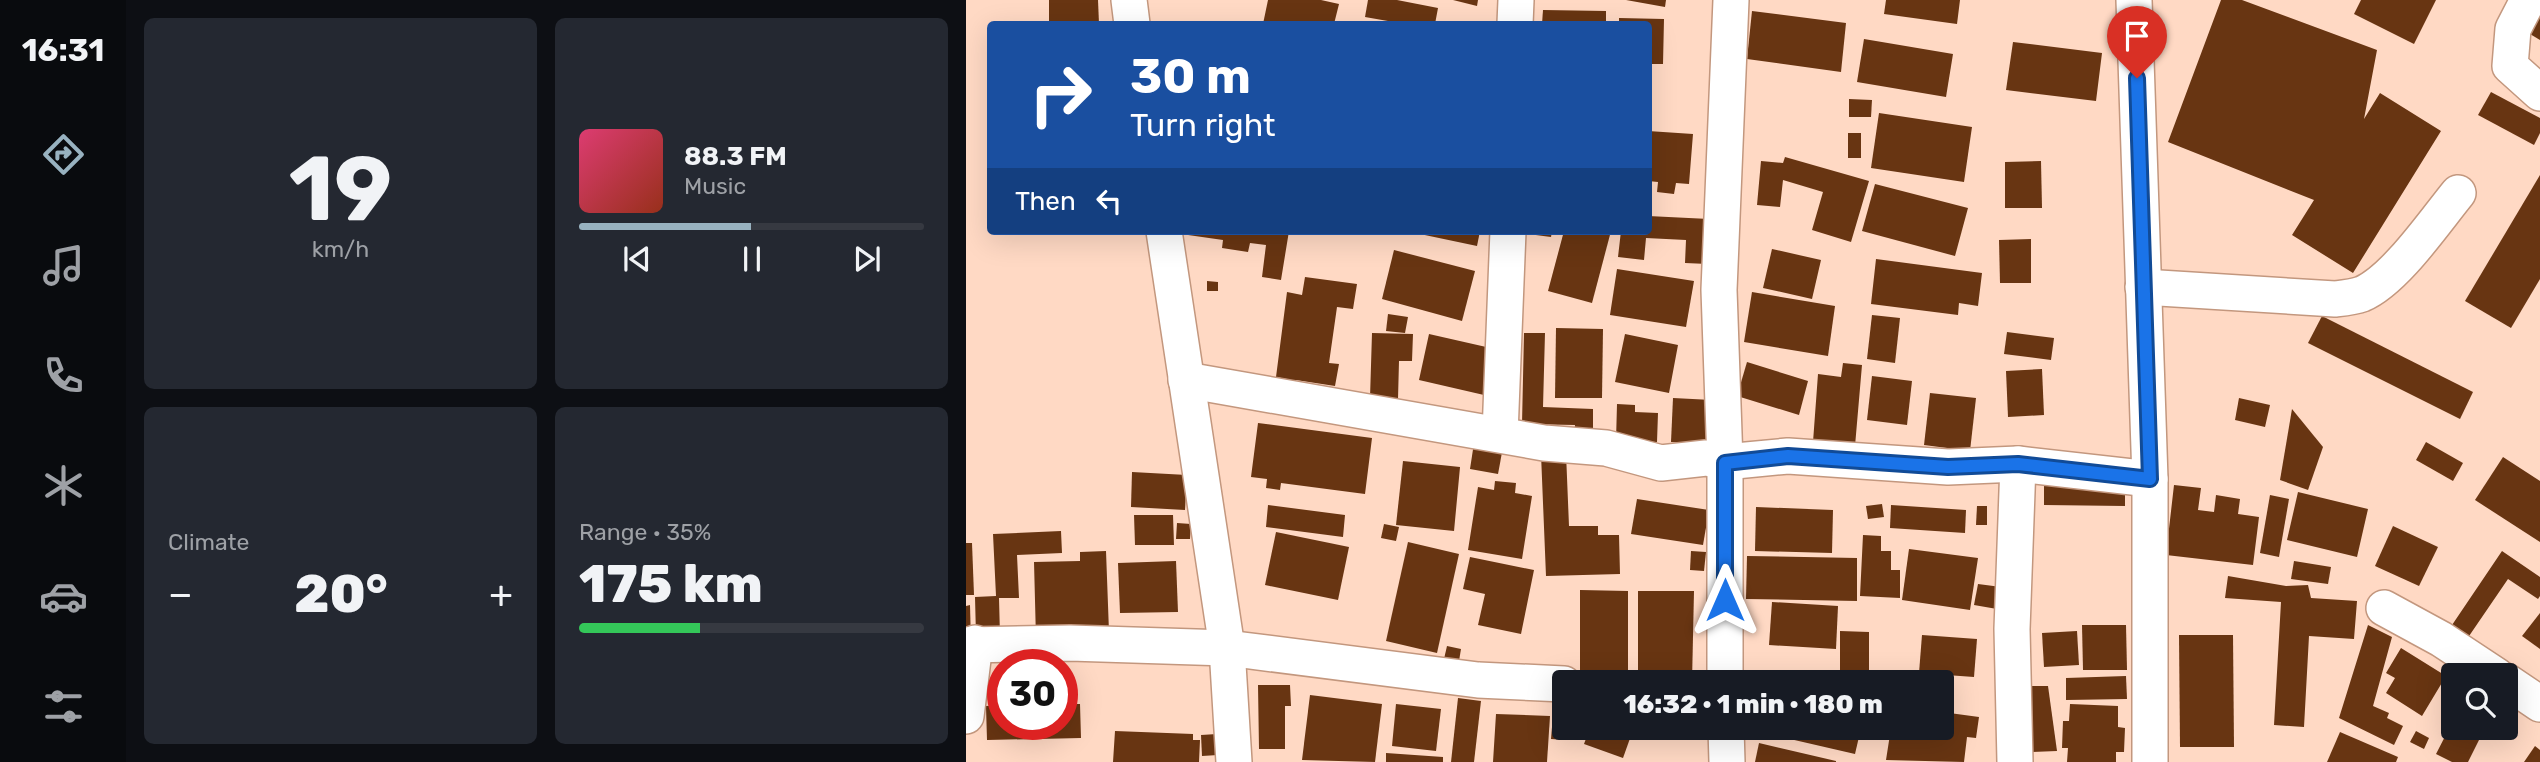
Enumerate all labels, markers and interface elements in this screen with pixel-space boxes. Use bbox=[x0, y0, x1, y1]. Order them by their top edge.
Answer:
pin bbox=[2107, 6, 2167, 78]
icon: arrive bbox=[2118, 17, 2156, 55]
text: 16:31 bbox=[22, 31, 104, 69]
text: 30 m bbox=[1130, 47, 1251, 105]
icon: right bbox=[1015, 49, 1106, 140]
text: Turn right bbox=[1130, 106, 1275, 144]
icon: directions bbox=[39, 130, 88, 179]
text: 19 bbox=[289, 135, 392, 243]
text: 88.3 FM bbox=[684, 141, 787, 172]
text: Music bbox=[684, 172, 746, 200]
icon: left bbox=[1090, 182, 1128, 220]
text: Then bbox=[1015, 186, 1076, 217]
text: km/h bbox=[312, 235, 369, 263]
icon: previous bbox=[618, 240, 656, 278]
icon: pause bbox=[733, 240, 771, 278]
icon: next bbox=[848, 240, 886, 278]
icon: music bbox=[39, 241, 88, 290]
icon: phone bbox=[39, 351, 88, 400]
icon: climate bbox=[39, 461, 88, 510]
text: Range · 35% bbox=[579, 518, 711, 546]
text: Climate bbox=[168, 528, 249, 556]
text: 175 km bbox=[579, 553, 763, 615]
text: 20° bbox=[294, 563, 388, 625]
position arrow bbox=[1688, 563, 1762, 637]
text: − bbox=[168, 571, 193, 617]
text: + bbox=[489, 571, 513, 617]
icon: car bbox=[39, 572, 88, 621]
speed limit sign: 30 bbox=[987, 649, 1078, 740]
map controls bbox=[2441, 663, 2518, 740]
button: search bbox=[2441, 663, 2518, 740]
icon: filters bbox=[39, 682, 88, 731]
text: 16:32 · 1 min · 180 m bbox=[1623, 689, 1883, 720]

